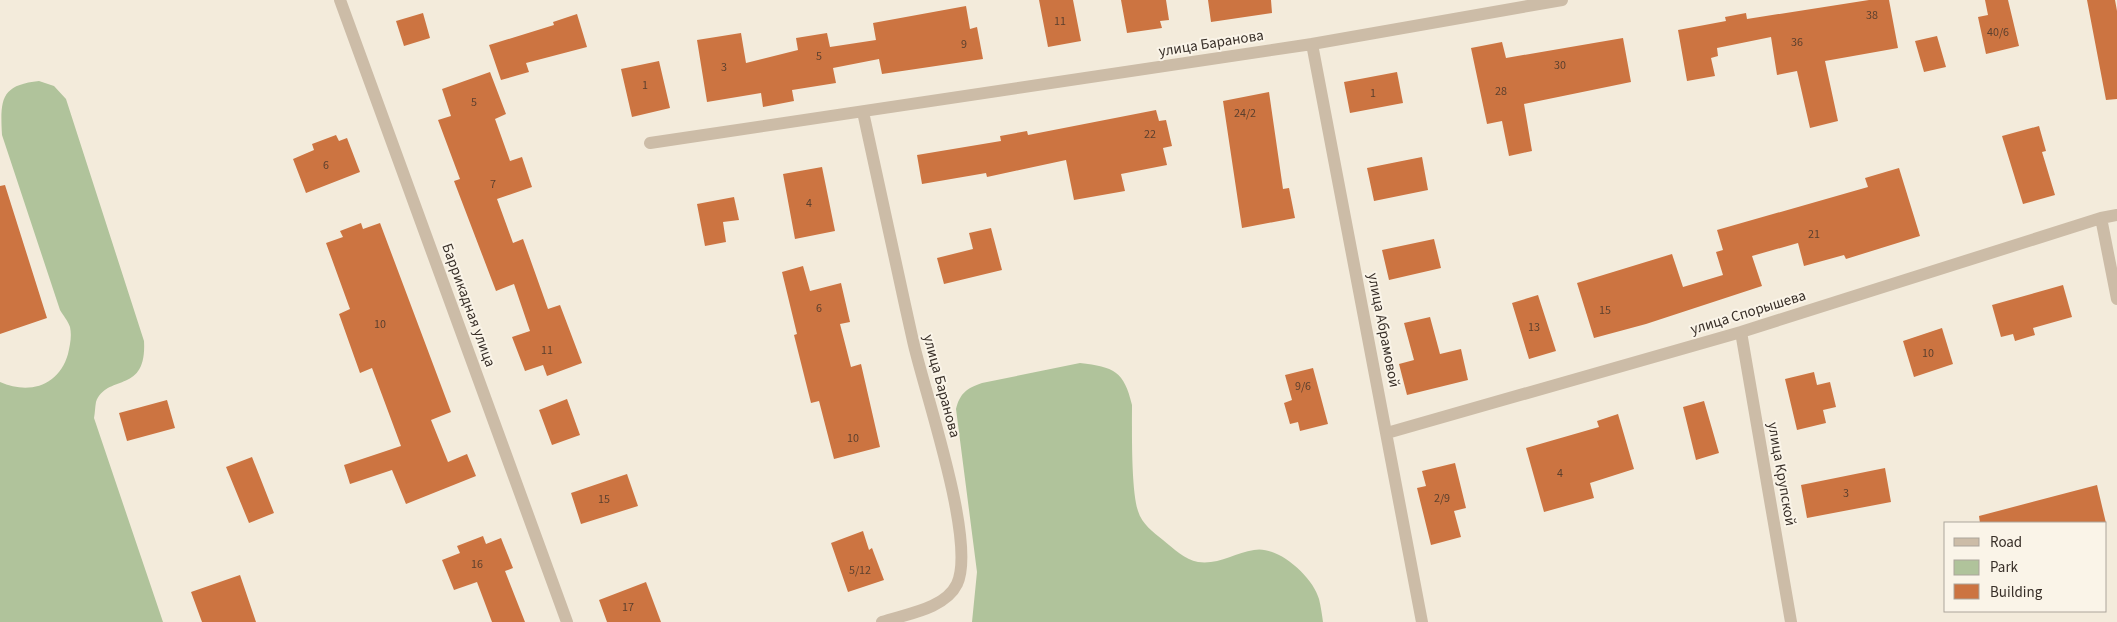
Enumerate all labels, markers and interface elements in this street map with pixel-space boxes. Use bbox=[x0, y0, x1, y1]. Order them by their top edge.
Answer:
house number: 38 bbox=[1866, 7, 1878, 24]
house number: 11 bbox=[1054, 13, 1066, 30]
house number: 40/6 bbox=[1987, 24, 2009, 41]
street label: улица Баранова bbox=[1157, 25, 1265, 62]
house number: 36 bbox=[1791, 34, 1803, 51]
house number: 9 bbox=[961, 36, 967, 53]
house number: 5 bbox=[816, 48, 822, 65]
house number: 30 bbox=[1554, 57, 1566, 74]
house number: 3 bbox=[721, 59, 727, 76]
house number: 1 bbox=[642, 77, 648, 94]
house number: 28 bbox=[1495, 83, 1507, 100]
house number: 1 bbox=[1370, 85, 1376, 102]
house number: 5 bbox=[471, 94, 477, 111]
house number: 24/2 bbox=[1234, 105, 1256, 122]
house number: 22 bbox=[1144, 126, 1156, 143]
house number: 6 bbox=[323, 157, 329, 174]
house number: 7 bbox=[490, 176, 496, 193]
house number: 4 bbox=[806, 195, 812, 212]
house number: 21 bbox=[1808, 226, 1820, 243]
street label: Баррикадная улица bbox=[436, 240, 501, 370]
street label: улица Абрамовой bbox=[1362, 271, 1405, 389]
street label: улица Спорышева bbox=[1688, 285, 1808, 340]
house number: 6 bbox=[816, 300, 822, 317]
house number: 15 bbox=[1599, 302, 1611, 319]
house number: 10 bbox=[374, 316, 386, 333]
house number: 13 bbox=[1528, 319, 1540, 336]
street label: улица Баранова bbox=[918, 332, 965, 440]
house number: 11 bbox=[541, 342, 553, 359]
house number: 10 bbox=[1922, 345, 1934, 362]
house number: 9/6 bbox=[1295, 378, 1311, 395]
street label: улица Крупской bbox=[1762, 420, 1801, 528]
house number: 10 bbox=[847, 430, 859, 447]
house number: 4 bbox=[1557, 465, 1563, 482]
house number: 3 bbox=[1843, 485, 1849, 502]
house number: 2/9 bbox=[1434, 490, 1450, 507]
house number: 15 bbox=[598, 491, 610, 508]
legend bbox=[1944, 522, 2107, 612]
text: Road bbox=[1990, 532, 2022, 553]
house number: 16 bbox=[471, 556, 483, 573]
text: Park bbox=[1990, 557, 2019, 578]
house number: 5/12 bbox=[849, 562, 871, 579]
text: Building bbox=[1990, 582, 2043, 603]
house number: 17 bbox=[622, 599, 634, 616]

